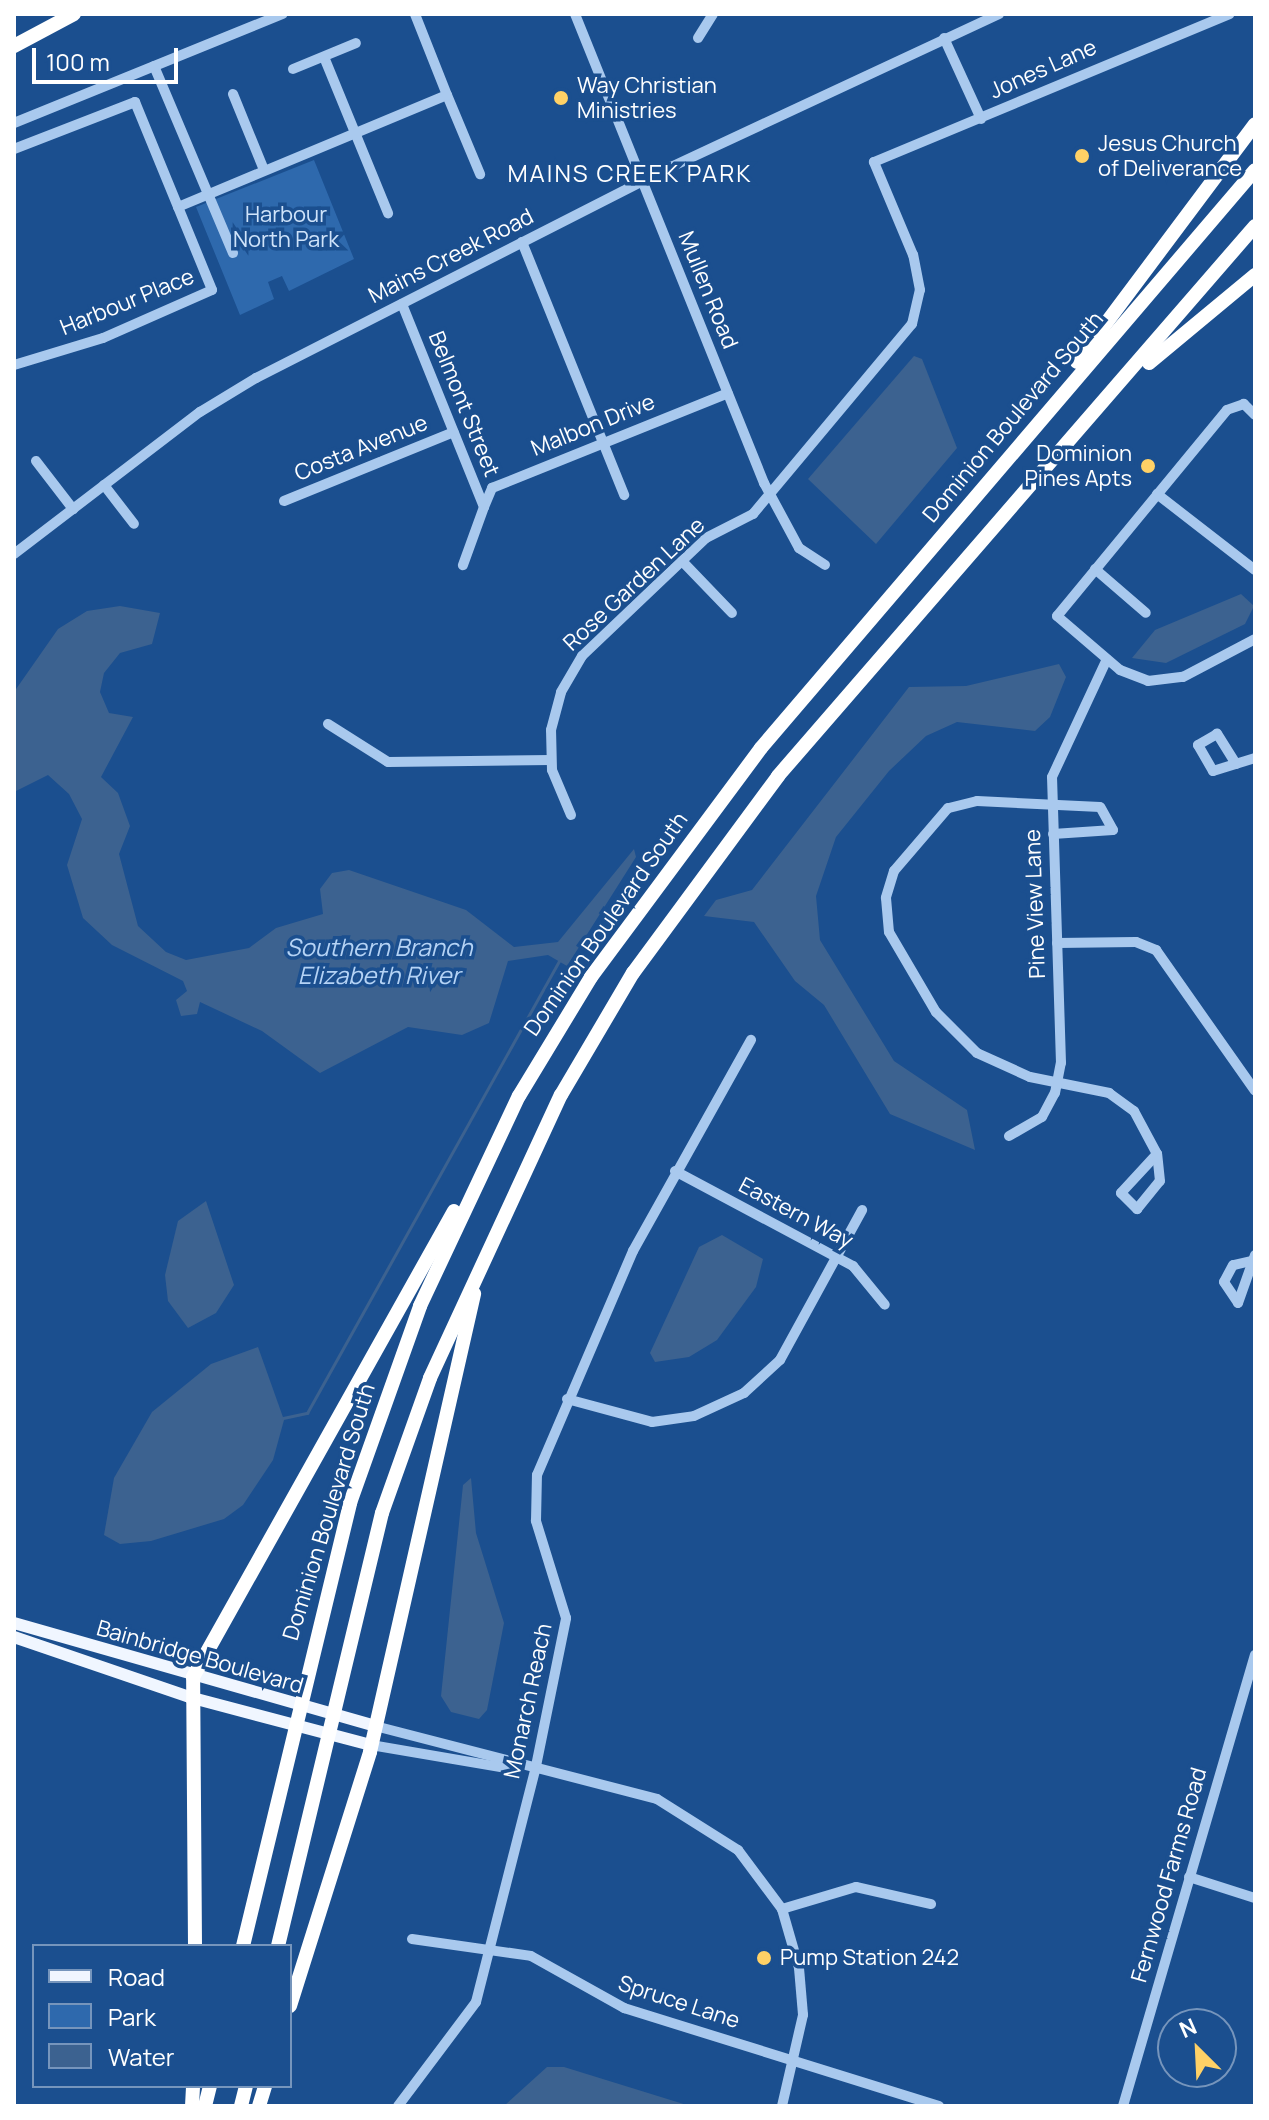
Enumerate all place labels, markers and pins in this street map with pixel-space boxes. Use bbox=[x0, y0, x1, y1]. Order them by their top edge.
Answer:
place label: Way Christian Ministries bbox=[577, 72, 717, 124]
marker: Way Christian Ministries bbox=[552, 89, 570, 107]
place label: Jesus Church of Deliverance bbox=[1098, 130, 1242, 182]
marker: Jesus Church of Deliverance bbox=[1073, 147, 1091, 165]
place label: Dominion Pines Apts bbox=[1024, 440, 1132, 492]
marker: Dominion Pines Apts bbox=[1139, 457, 1157, 475]
place label: Pump Station 242 bbox=[780, 1945, 959, 1971]
marker: Pump Station 242 bbox=[755, 1949, 773, 1967]

